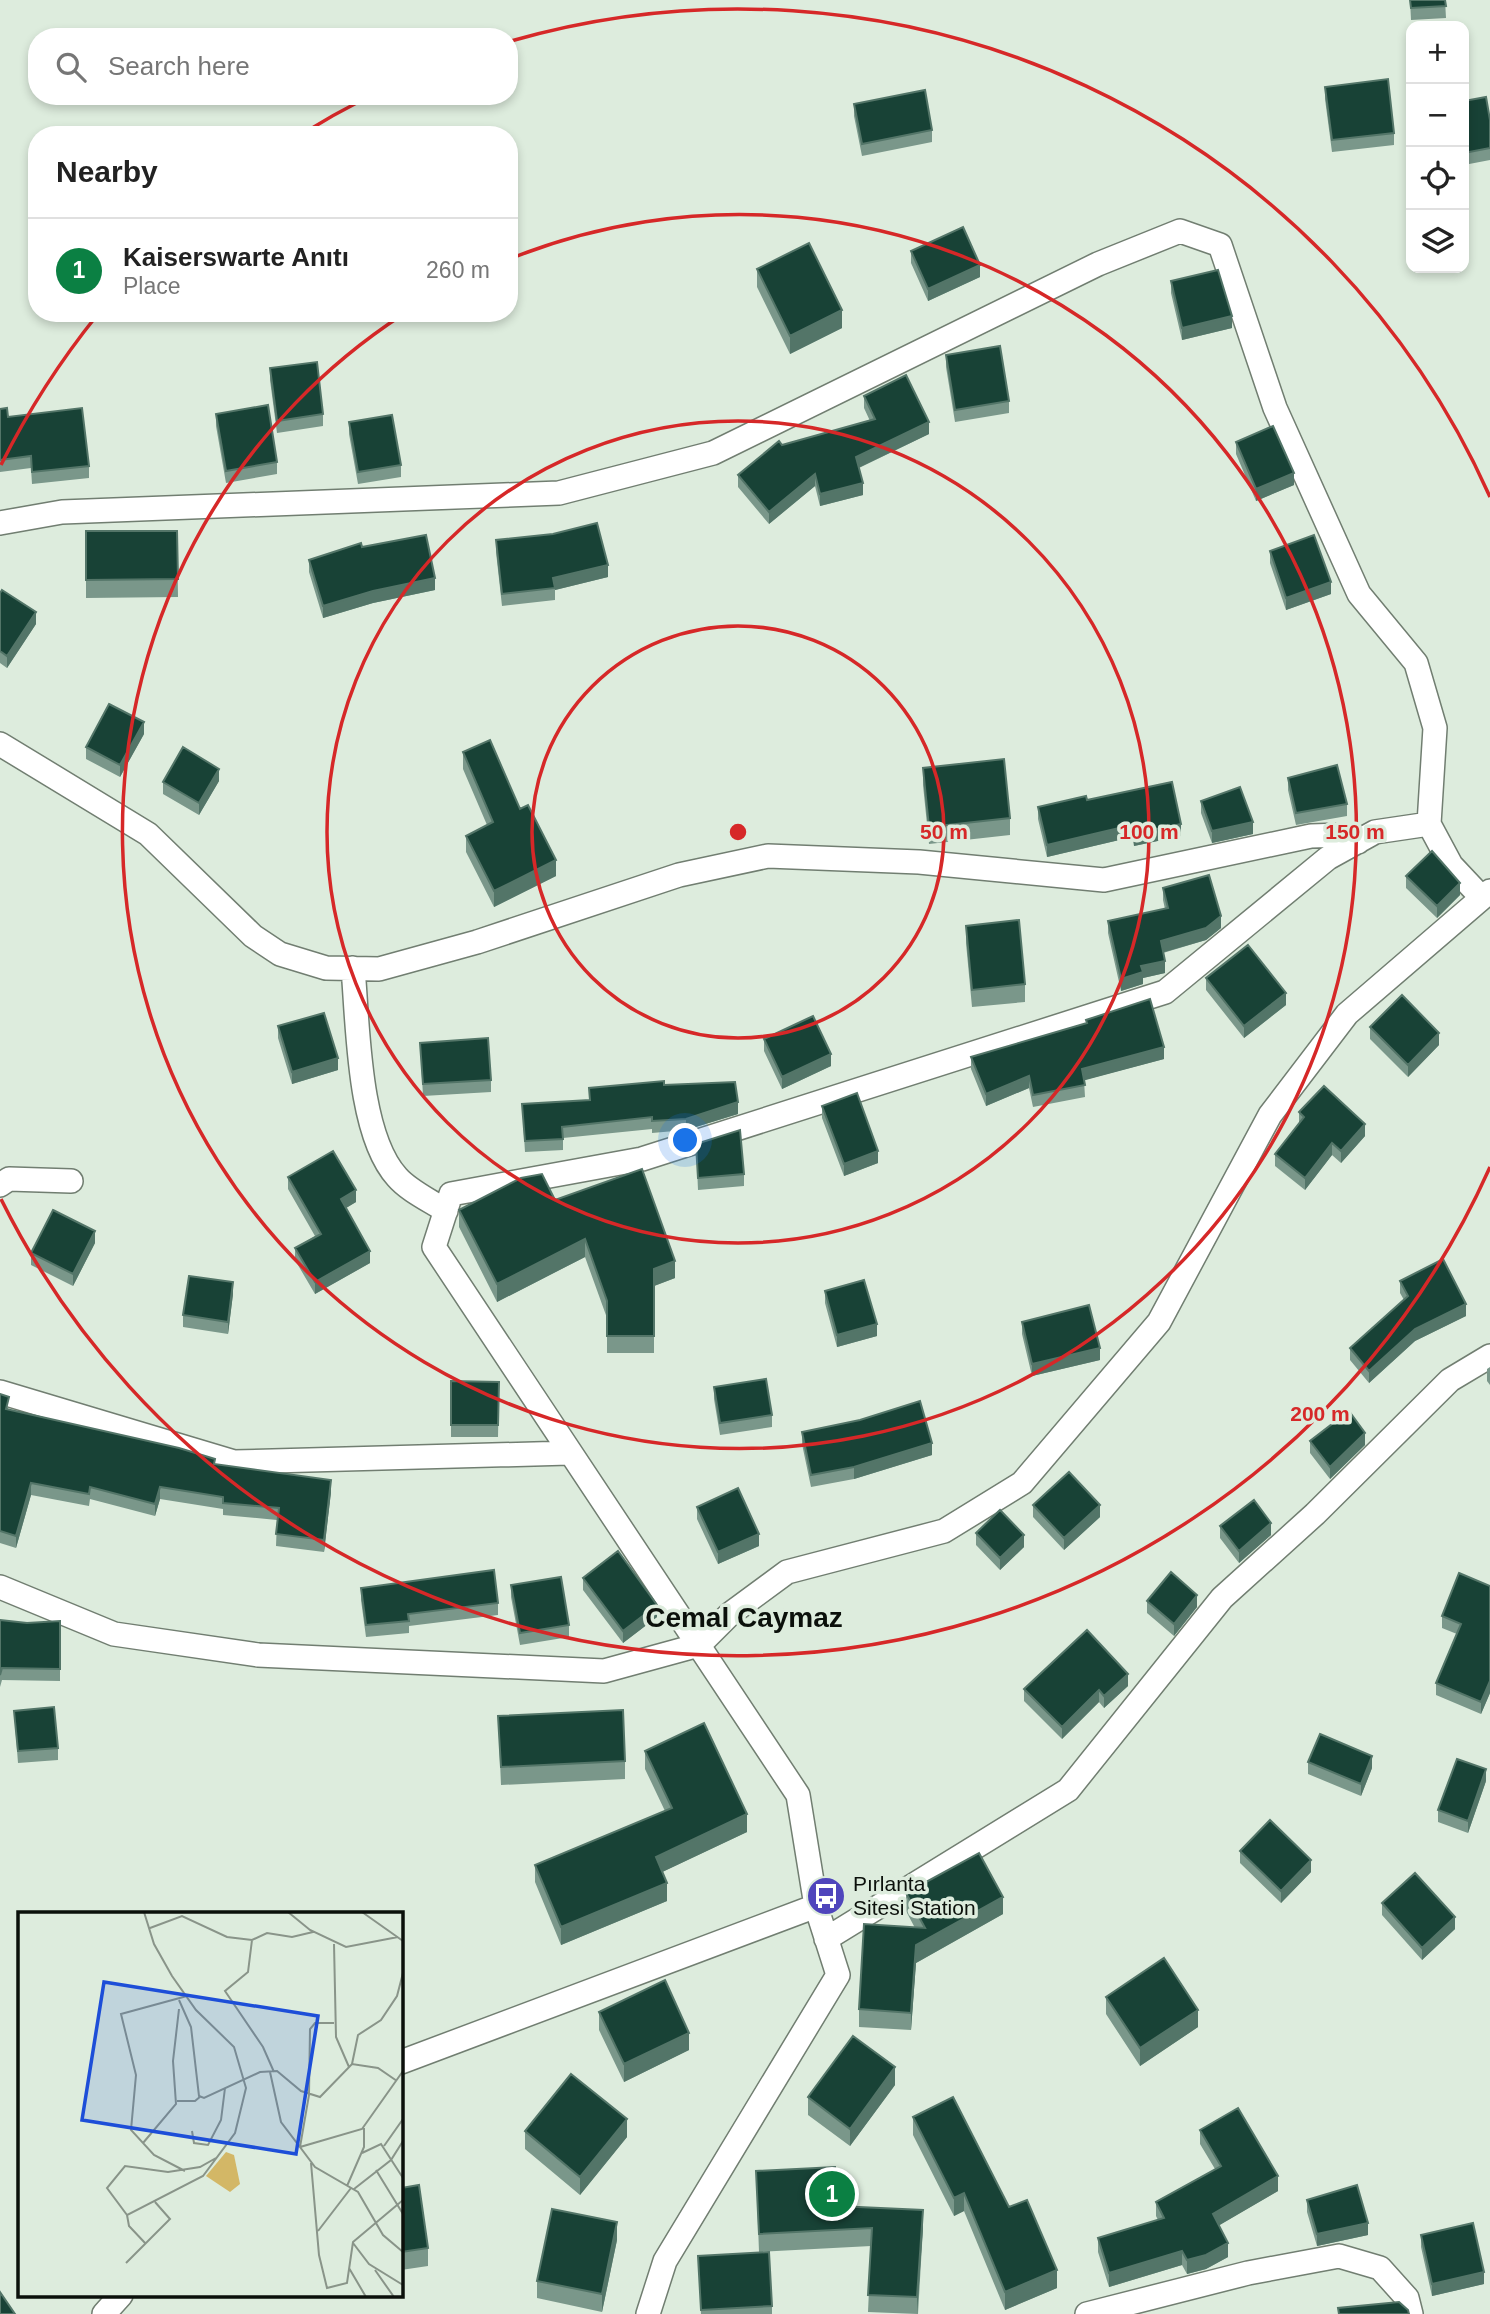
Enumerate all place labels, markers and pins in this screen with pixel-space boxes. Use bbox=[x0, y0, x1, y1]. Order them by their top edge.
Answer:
centre of rings bbox=[726, 820, 750, 844]
place label: Pırlanta Sitesi Station bbox=[853, 1872, 976, 1919]
bus stop icon: Pırlanta Sitesi Station bbox=[805, 1875, 847, 1917]
pin: 1 bbox=[809, 2168, 855, 2220]

